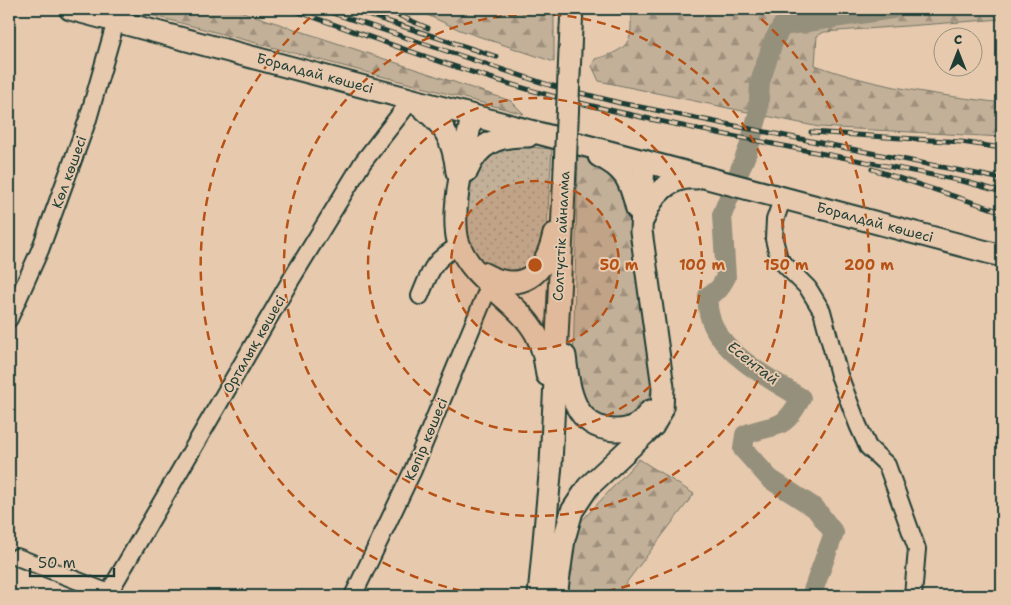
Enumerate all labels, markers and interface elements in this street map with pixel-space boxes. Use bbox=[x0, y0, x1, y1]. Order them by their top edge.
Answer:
north arrow bbox=[934, 28, 984, 78]
text: С bbox=[954, 30, 962, 48]
street label: Боралдай көшесі bbox=[255, 49, 375, 97]
street label: Көл көшесі bbox=[48, 133, 90, 211]
street label: Солтүстік айналма bbox=[549, 170, 573, 302]
street label: Боралдай көшесі bbox=[815, 198, 935, 246]
text: 50 m bbox=[600, 255, 639, 275]
text: 100 m bbox=[679, 255, 725, 275]
text: 150 m bbox=[763, 255, 809, 275]
text: 200 m bbox=[844, 255, 894, 275]
centre of rings bbox=[526, 256, 544, 274]
street label: Орталық көшесі bbox=[219, 292, 289, 396]
water label: Есентай bbox=[723, 337, 783, 389]
street label: Көпір көшесі bbox=[401, 395, 451, 483]
scale bar bbox=[30, 545, 114, 577]
text: 50 m bbox=[38, 553, 76, 573]

